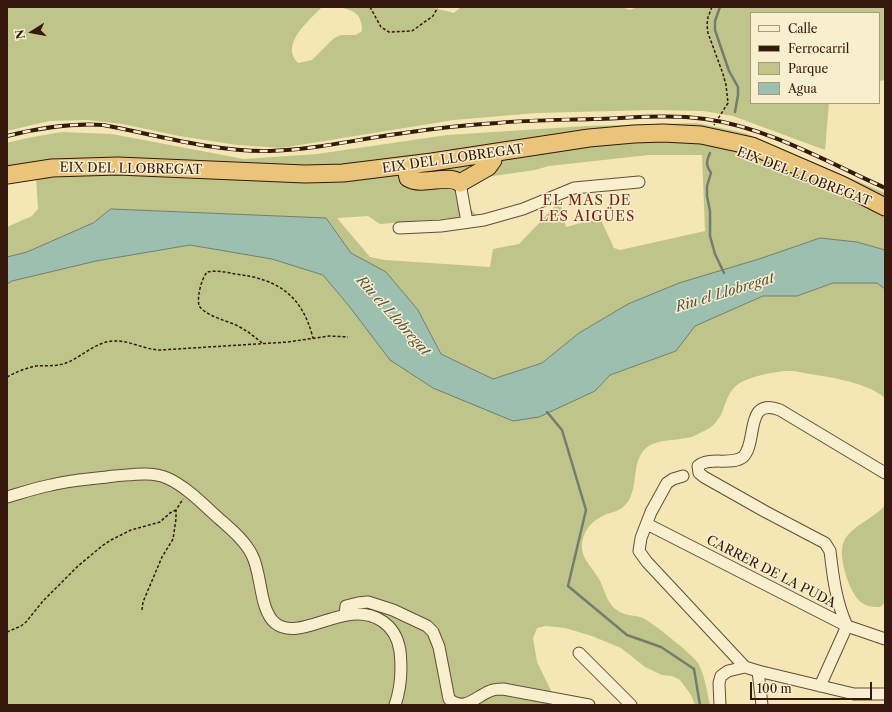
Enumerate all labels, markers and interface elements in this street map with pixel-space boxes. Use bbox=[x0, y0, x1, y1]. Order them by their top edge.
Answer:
north arrow bbox=[12, 12, 52, 52]
legend bbox=[750, 12, 880, 104]
text: Calle bbox=[788, 21, 817, 36]
text: N bbox=[12, 28, 28, 40]
text: Ferrocarril bbox=[788, 41, 849, 56]
text: Parque bbox=[788, 61, 828, 76]
text: Agua bbox=[788, 81, 817, 96]
street label: EIX DEL LLOBREGAT bbox=[381, 141, 525, 177]
street label: EIX DEL LLOBREGAT bbox=[735, 144, 873, 210]
street label: EIX DEL LLOBREGAT bbox=[59, 160, 203, 178]
district label: EL MAS DE LES AIGÜES bbox=[539, 193, 635, 226]
water label: Riu el Llobregat bbox=[674, 270, 776, 316]
water label: Riu el Llobregat bbox=[352, 272, 434, 360]
street label: CARRER DE LA PUDA bbox=[704, 532, 838, 612]
scale bar bbox=[752, 674, 874, 700]
text: 100 m bbox=[757, 681, 792, 696]

